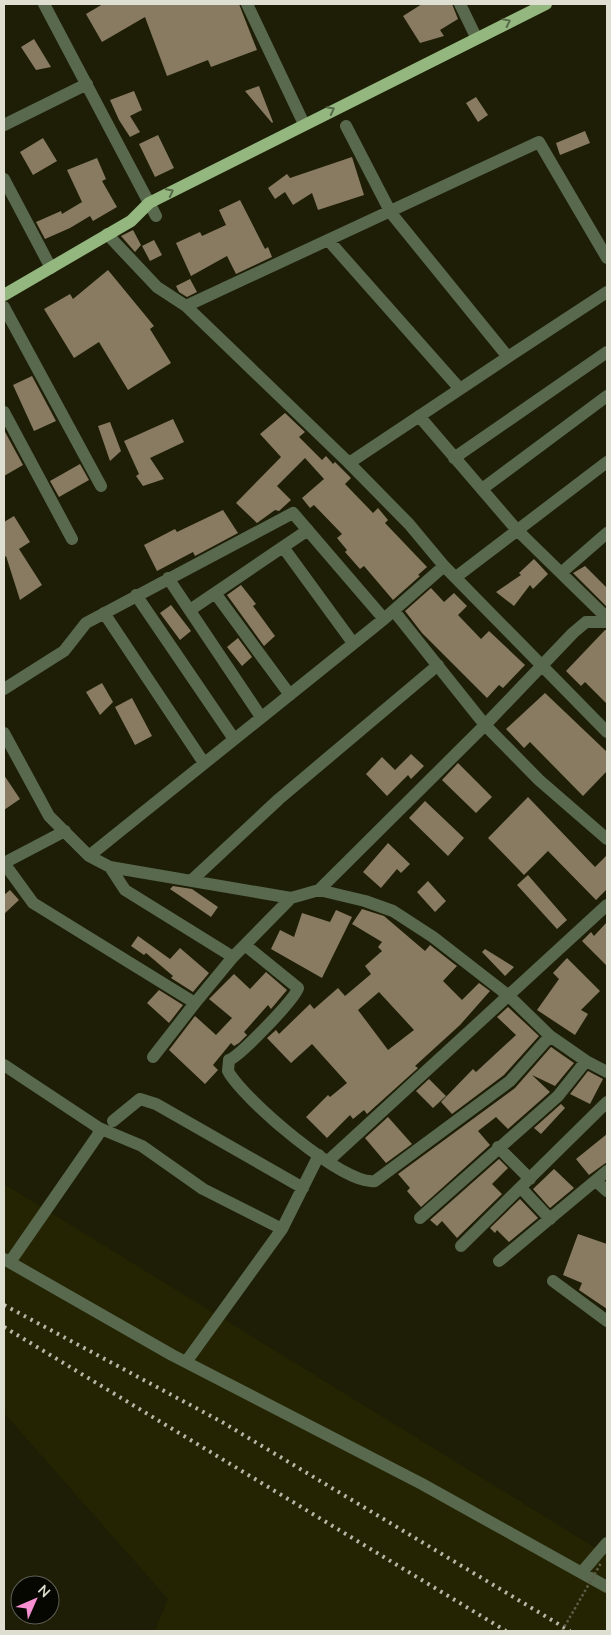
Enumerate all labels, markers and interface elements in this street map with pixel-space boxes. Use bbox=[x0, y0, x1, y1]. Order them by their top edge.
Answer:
one-way arrow bbox=[502, 18, 511, 28]
one-way arrow bbox=[325, 106, 334, 116]
one-way arrow bbox=[165, 188, 174, 198]
north arrow bbox=[10, 1575, 60, 1625]
text: N bbox=[33, 1581, 54, 1602]

